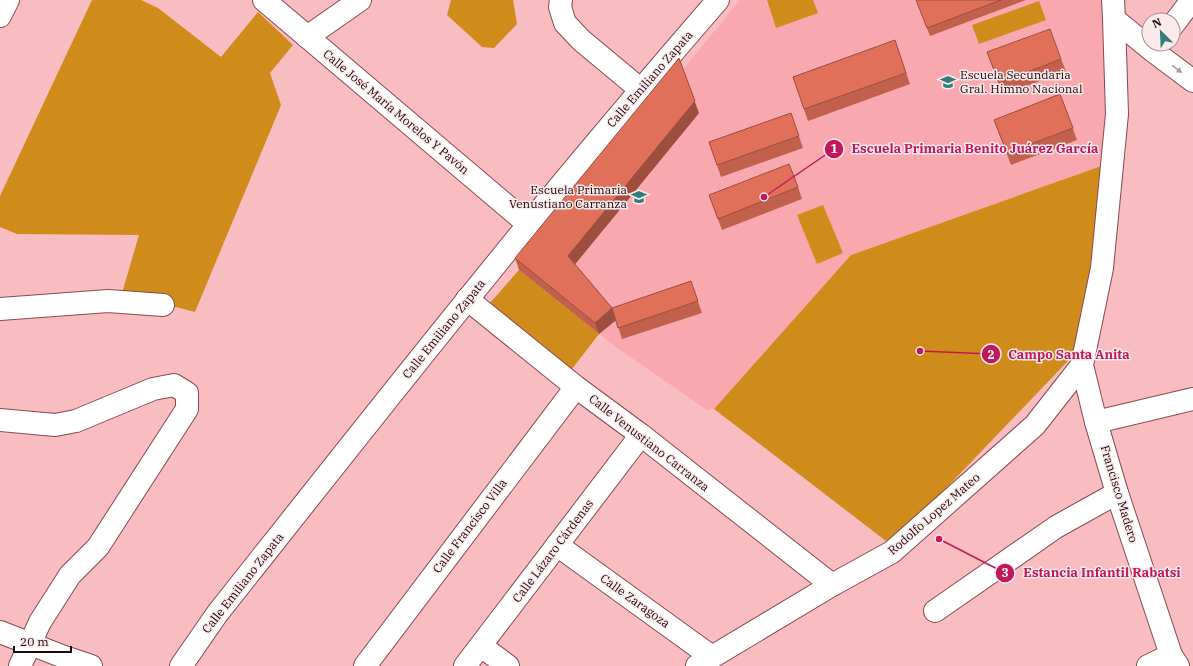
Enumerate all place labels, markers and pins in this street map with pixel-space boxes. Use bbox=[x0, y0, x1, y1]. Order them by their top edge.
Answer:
place label: Escuela Secundaria Gral. Himno Nacional bbox=[960, 67, 1083, 96]
school or university icon: Escuela Secundaria Gral. Himno Nacional bbox=[939, 73, 957, 91]
callout: Escuela Primaria Benito Juárez García bbox=[824, 136, 1106, 161]
place label: Escuela Primaria Venustiano Carranza bbox=[509, 182, 627, 211]
school or university icon: Escuela Primaria Venustiano Carranza bbox=[630, 188, 648, 206]
callout: Campo Santa Anita bbox=[981, 342, 1138, 367]
callout: Estancia Infantil Rabatsi bbox=[995, 560, 1189, 585]

